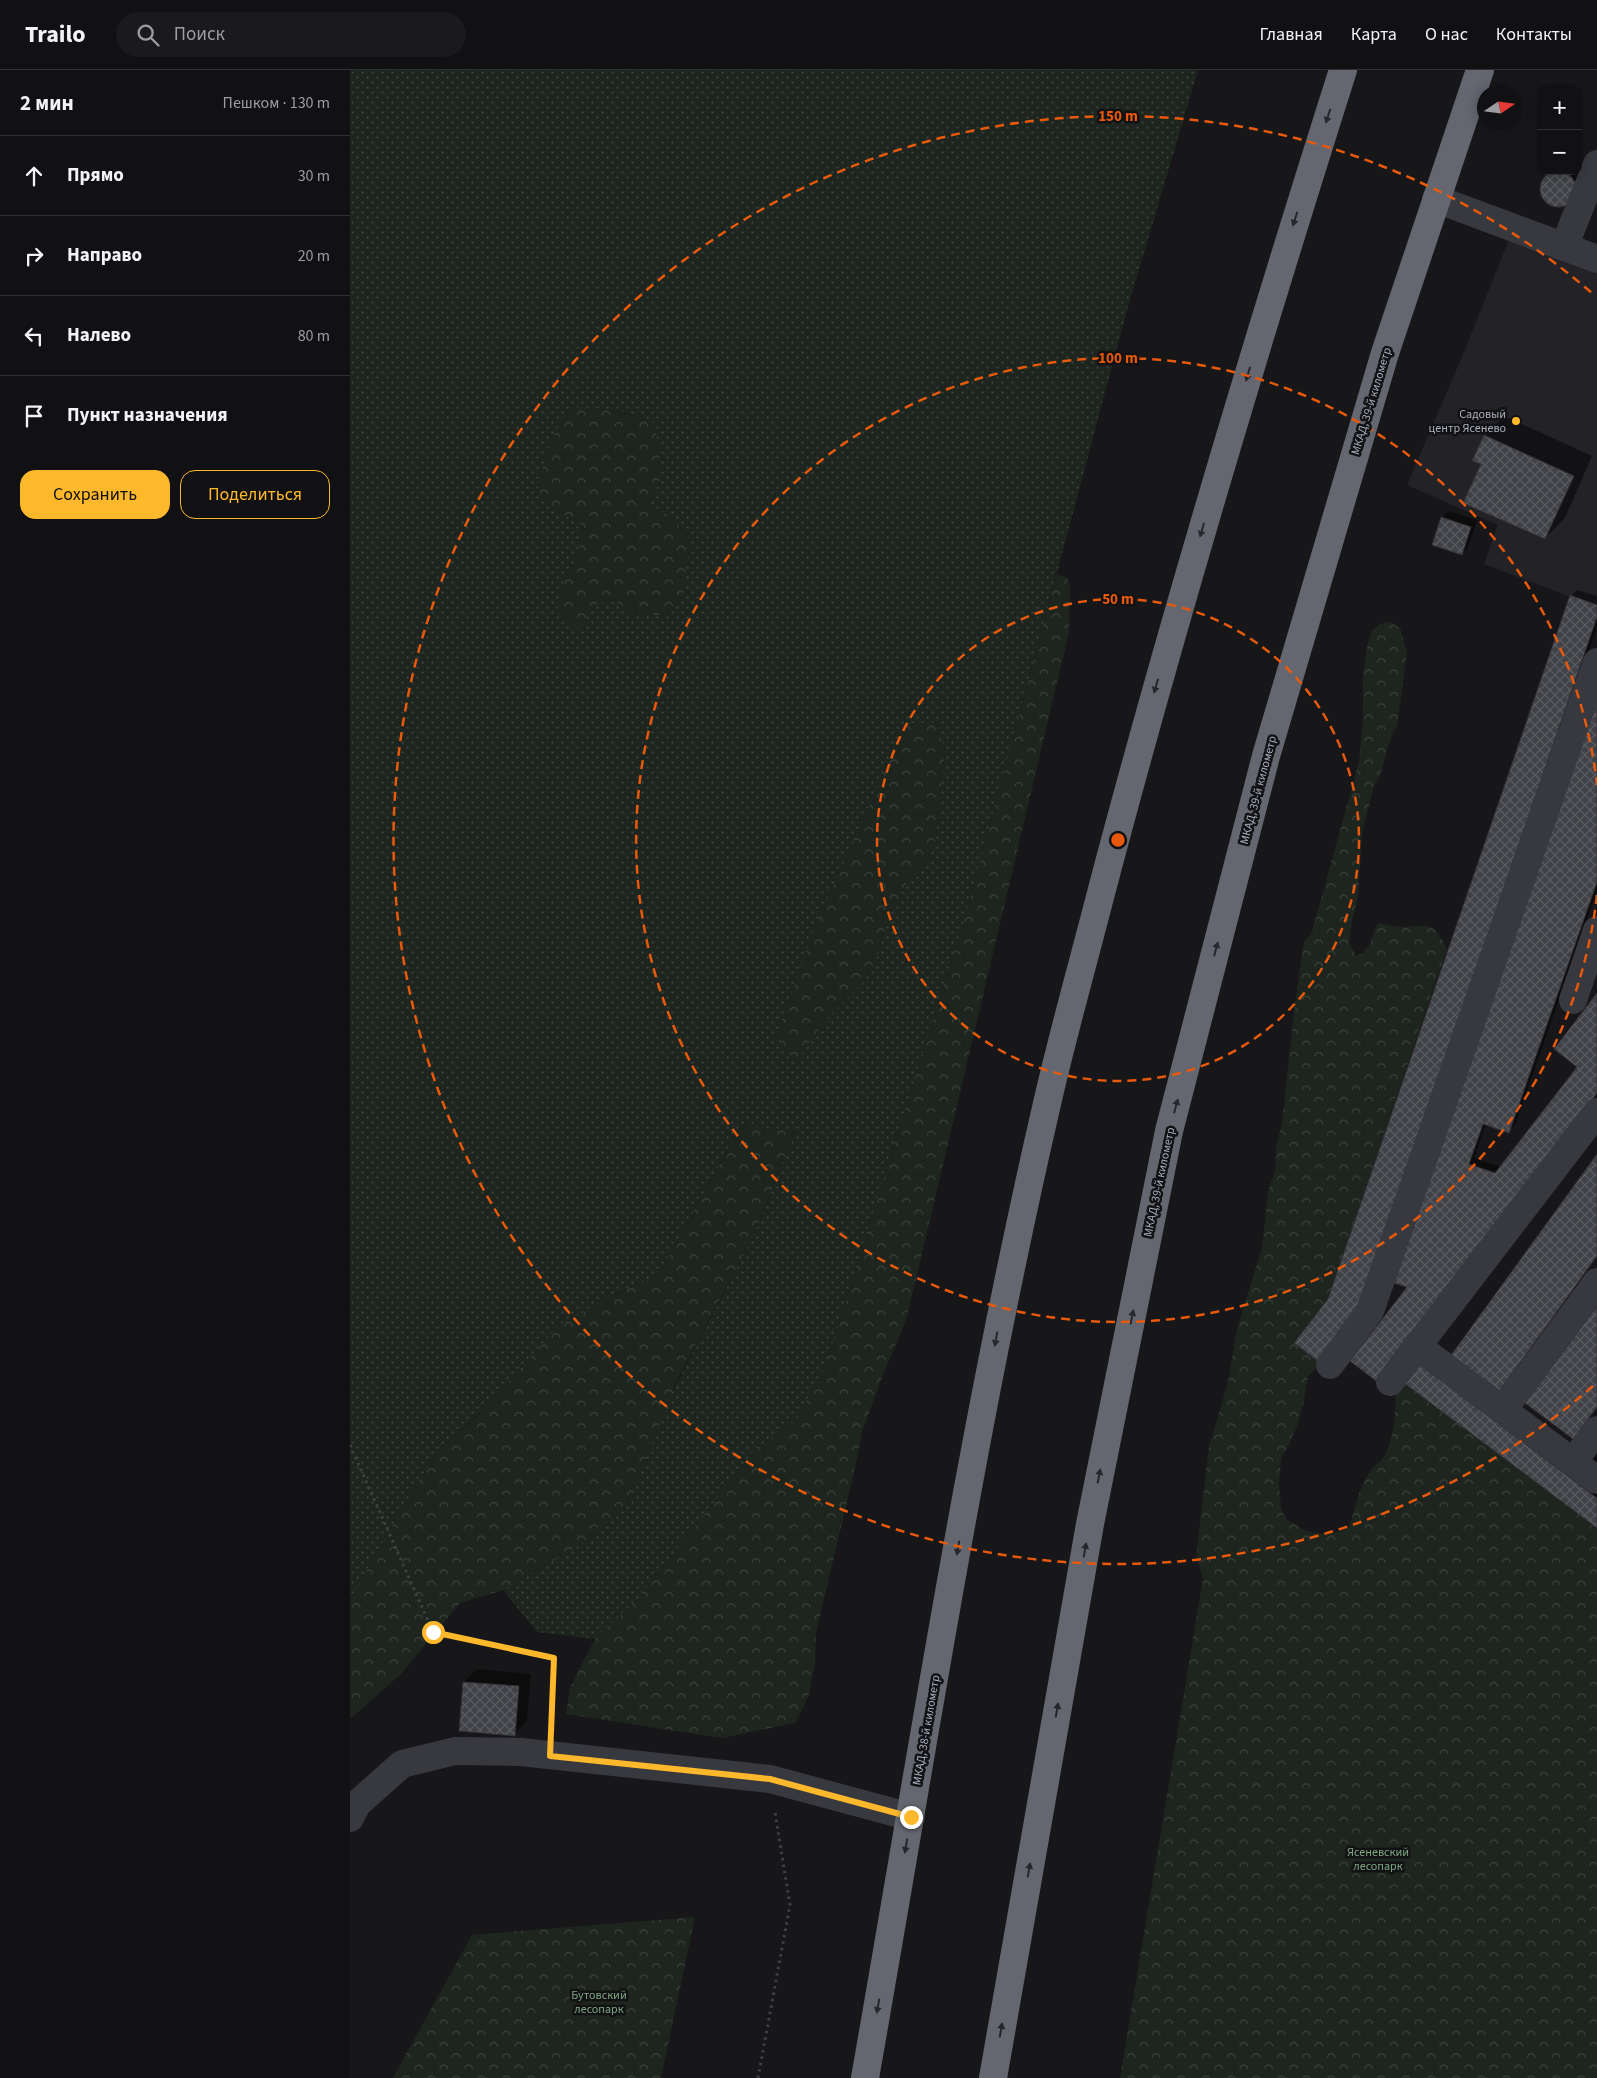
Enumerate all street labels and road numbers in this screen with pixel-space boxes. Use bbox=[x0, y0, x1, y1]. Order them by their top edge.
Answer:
street label: МКАД, 39-й километр bbox=[1347, 345, 1396, 457]
street label: МКАД, 39-й километр bbox=[1236, 734, 1281, 846]
street label: МКАД, 39-й километр bbox=[1140, 1125, 1179, 1238]
street label: МКАД, 38-й километр bbox=[908, 1673, 945, 1787]

